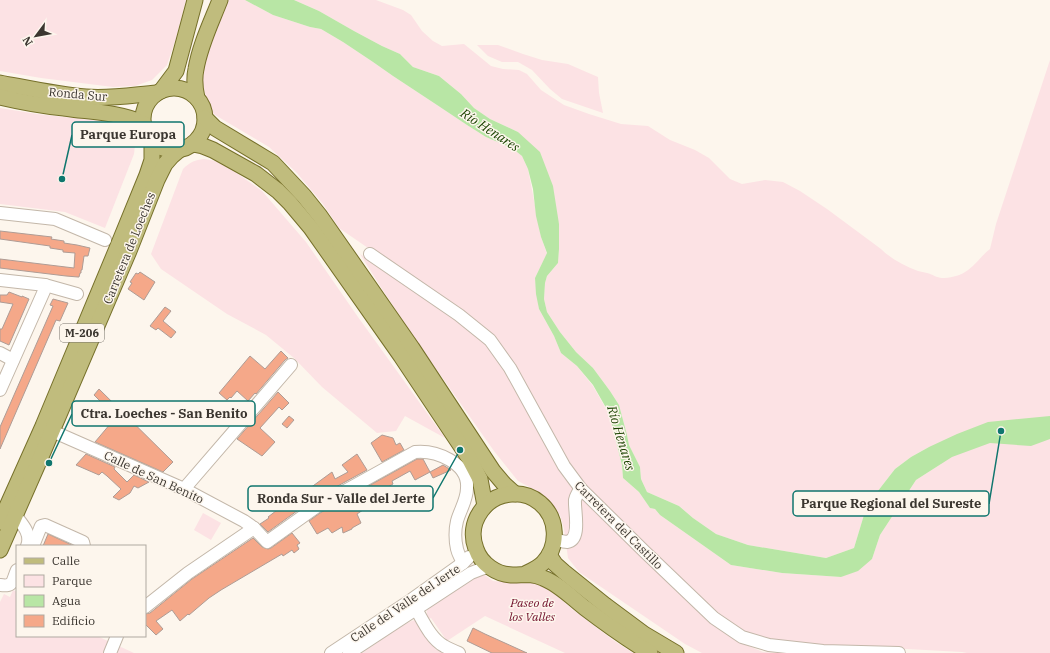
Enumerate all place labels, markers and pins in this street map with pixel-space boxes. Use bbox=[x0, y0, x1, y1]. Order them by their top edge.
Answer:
callout: Parque Europa bbox=[72, 122, 184, 147]
callout: Ctra. Loeches - San Benito bbox=[72, 401, 255, 426]
callout: Ronda Sur - Valle del Jerte bbox=[248, 486, 433, 511]
callout: Parque Regional del Sureste bbox=[793, 491, 989, 516]

